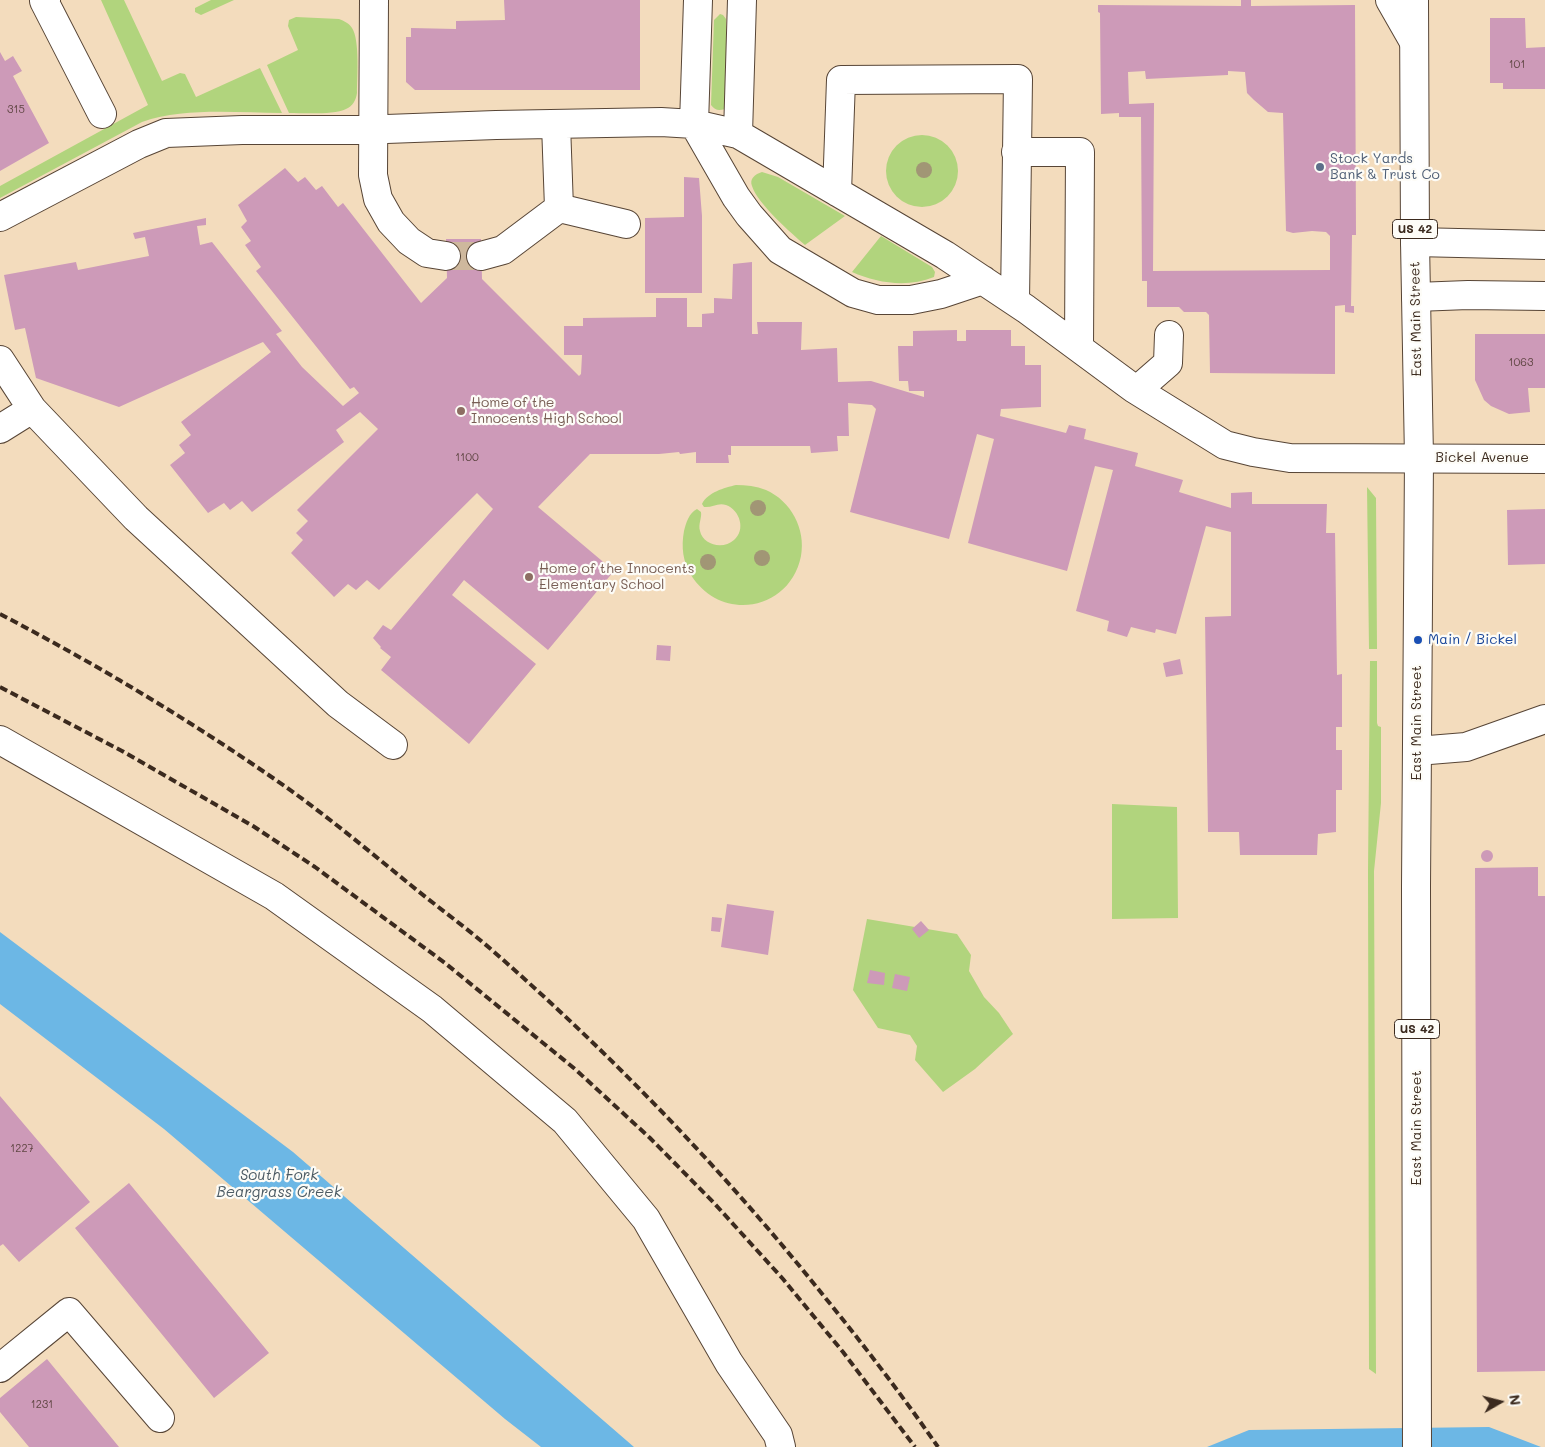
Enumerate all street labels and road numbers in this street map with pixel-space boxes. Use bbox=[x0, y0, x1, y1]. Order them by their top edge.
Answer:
road number: US 42 bbox=[1392, 220, 1438, 238]
street label: East Main Street bbox=[1407, 261, 1425, 377]
street label: Bickel Avenue bbox=[1435, 450, 1529, 466]
street label: East Main Street bbox=[1409, 665, 1425, 781]
road number: US 42 bbox=[1394, 1020, 1440, 1038]
street label: East Main Street bbox=[1409, 1070, 1425, 1186]

